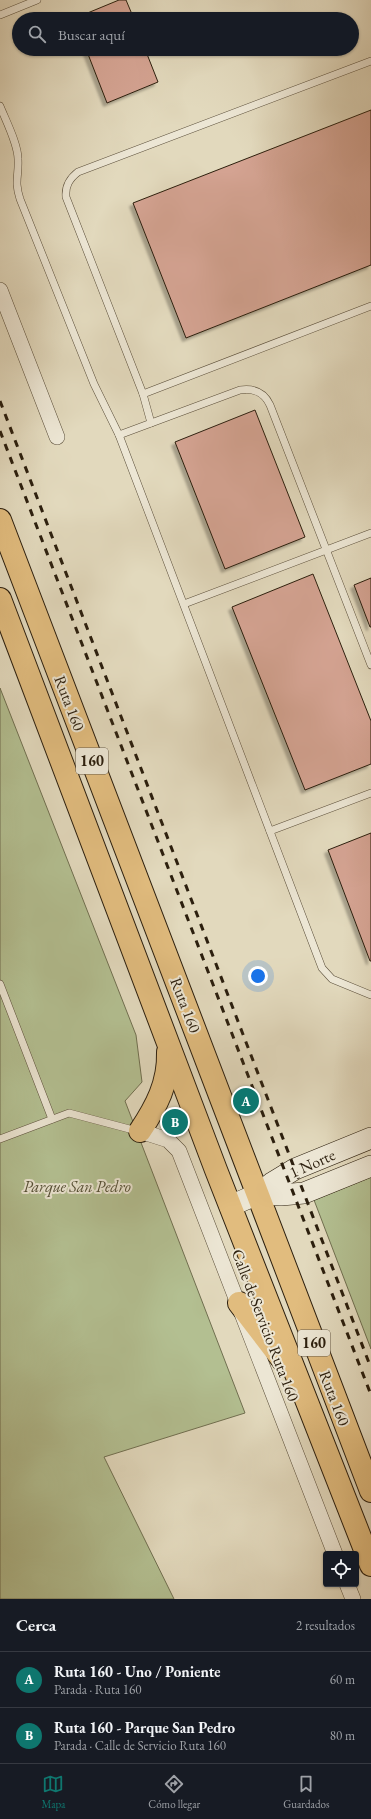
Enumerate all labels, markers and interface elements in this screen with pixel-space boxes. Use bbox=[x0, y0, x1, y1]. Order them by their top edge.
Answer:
search box bbox=[12, 12, 359, 56]
icon: search bbox=[26, 23, 48, 45]
text: Buscar aquí bbox=[58, 25, 125, 44]
street label: Ruta 160 bbox=[49, 673, 90, 734]
road number: 160 bbox=[76, 748, 108, 774]
your location bbox=[248, 966, 268, 986]
street label: Ruta 160 bbox=[165, 975, 206, 1036]
pin: A bbox=[233, 1086, 259, 1116]
pin: B bbox=[162, 1107, 188, 1137]
street label: 1 Norte bbox=[286, 1144, 338, 1183]
park label: Parque San Pedro bbox=[23, 1176, 131, 1198]
street label: Calle de Servicio Ruta 160 bbox=[227, 1246, 304, 1405]
road number: 160 bbox=[298, 1330, 330, 1356]
street label: Ruta 160 bbox=[314, 1368, 355, 1429]
map controls bbox=[323, 1551, 359, 1587]
button: locate bbox=[323, 1551, 359, 1587]
text: Cerca bbox=[16, 1614, 56, 1636]
text: 2 resultados bbox=[296, 1617, 355, 1634]
text: Ruta 160 - Uno / Poniente bbox=[54, 1662, 221, 1681]
text: A bbox=[24, 1671, 34, 1688]
text: 60 m bbox=[330, 1671, 355, 1688]
text: Parada · Ruta 160 bbox=[54, 1681, 142, 1698]
text: Ruta 160 - Parque San Pedro bbox=[54, 1718, 235, 1737]
text: B bbox=[25, 1727, 33, 1744]
text: 80 m bbox=[330, 1727, 355, 1744]
text: Parada · Calle de Servicio Ruta 160 bbox=[54, 1737, 226, 1754]
tab: Mapa bbox=[41, 1773, 65, 1811]
tab: Cómo llegar bbox=[148, 1773, 200, 1811]
tab: Guardados bbox=[283, 1773, 330, 1811]

